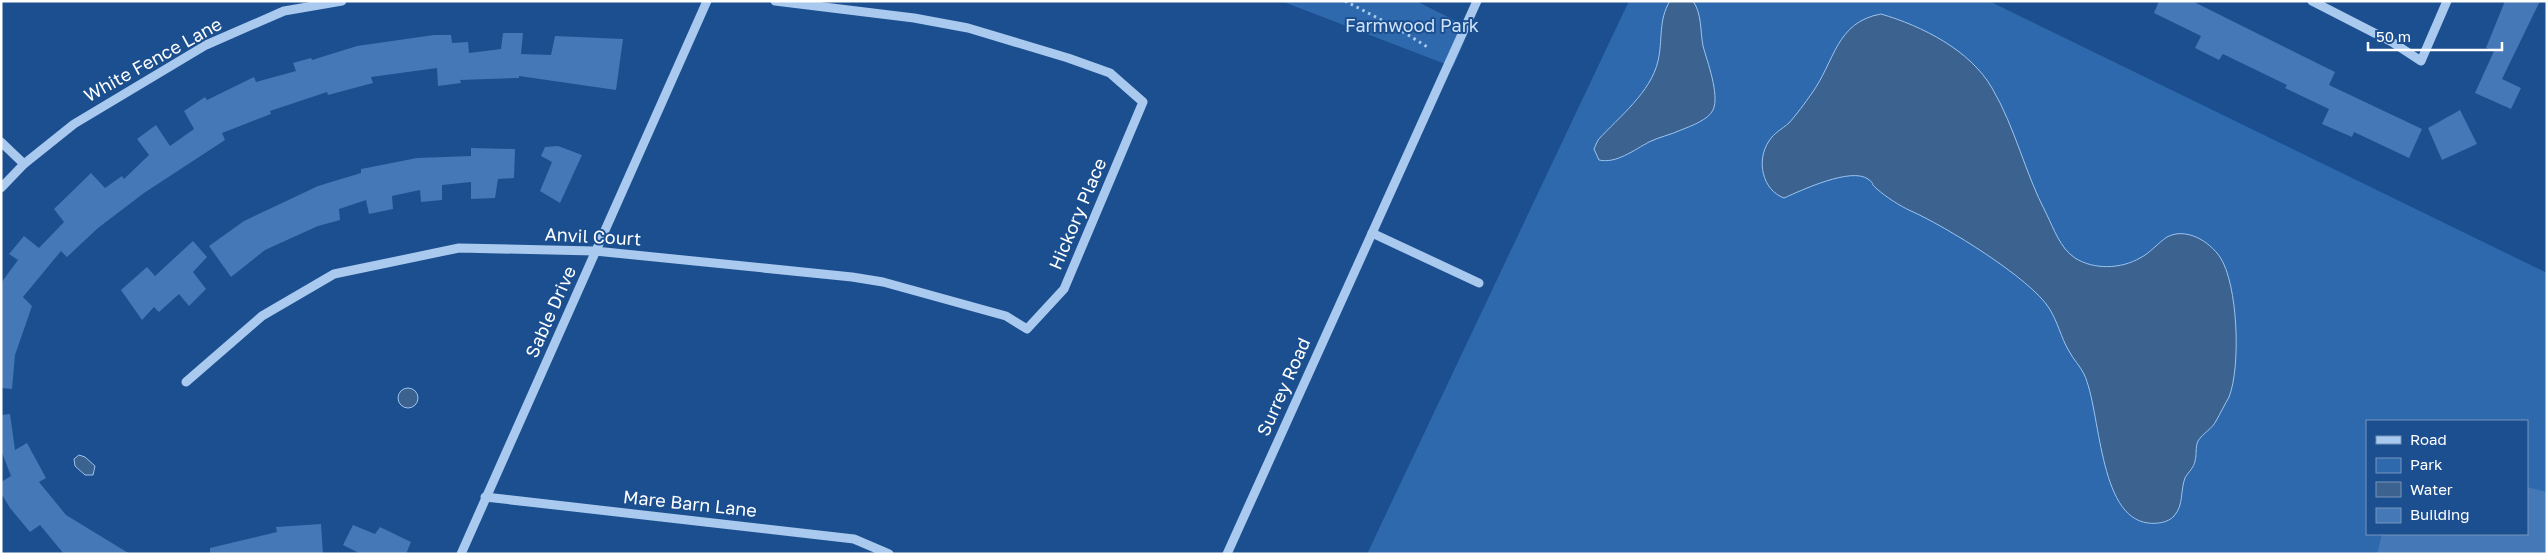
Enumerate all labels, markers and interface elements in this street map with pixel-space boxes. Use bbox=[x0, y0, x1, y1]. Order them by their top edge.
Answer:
street label: White Fence Lane bbox=[80, 12, 225, 106]
park label: Farmwood Park bbox=[1345, 14, 1479, 36]
scale bar bbox=[2368, 20, 2502, 52]
text: 50 m bbox=[2376, 27, 2411, 45]
street label: Hickory Place bbox=[1044, 155, 1110, 273]
street label: Anvil Court bbox=[544, 222, 642, 250]
street label: Sable Drive bbox=[520, 262, 580, 361]
street label: Surrey Road bbox=[1252, 334, 1314, 439]
legend bbox=[2366, 420, 2528, 535]
text: Road bbox=[2410, 430, 2447, 448]
text: Park bbox=[2410, 455, 2443, 473]
text: Water bbox=[2410, 480, 2453, 498]
street label: Mare Barn Lane bbox=[622, 485, 758, 521]
text: Building bbox=[2410, 505, 2470, 523]

